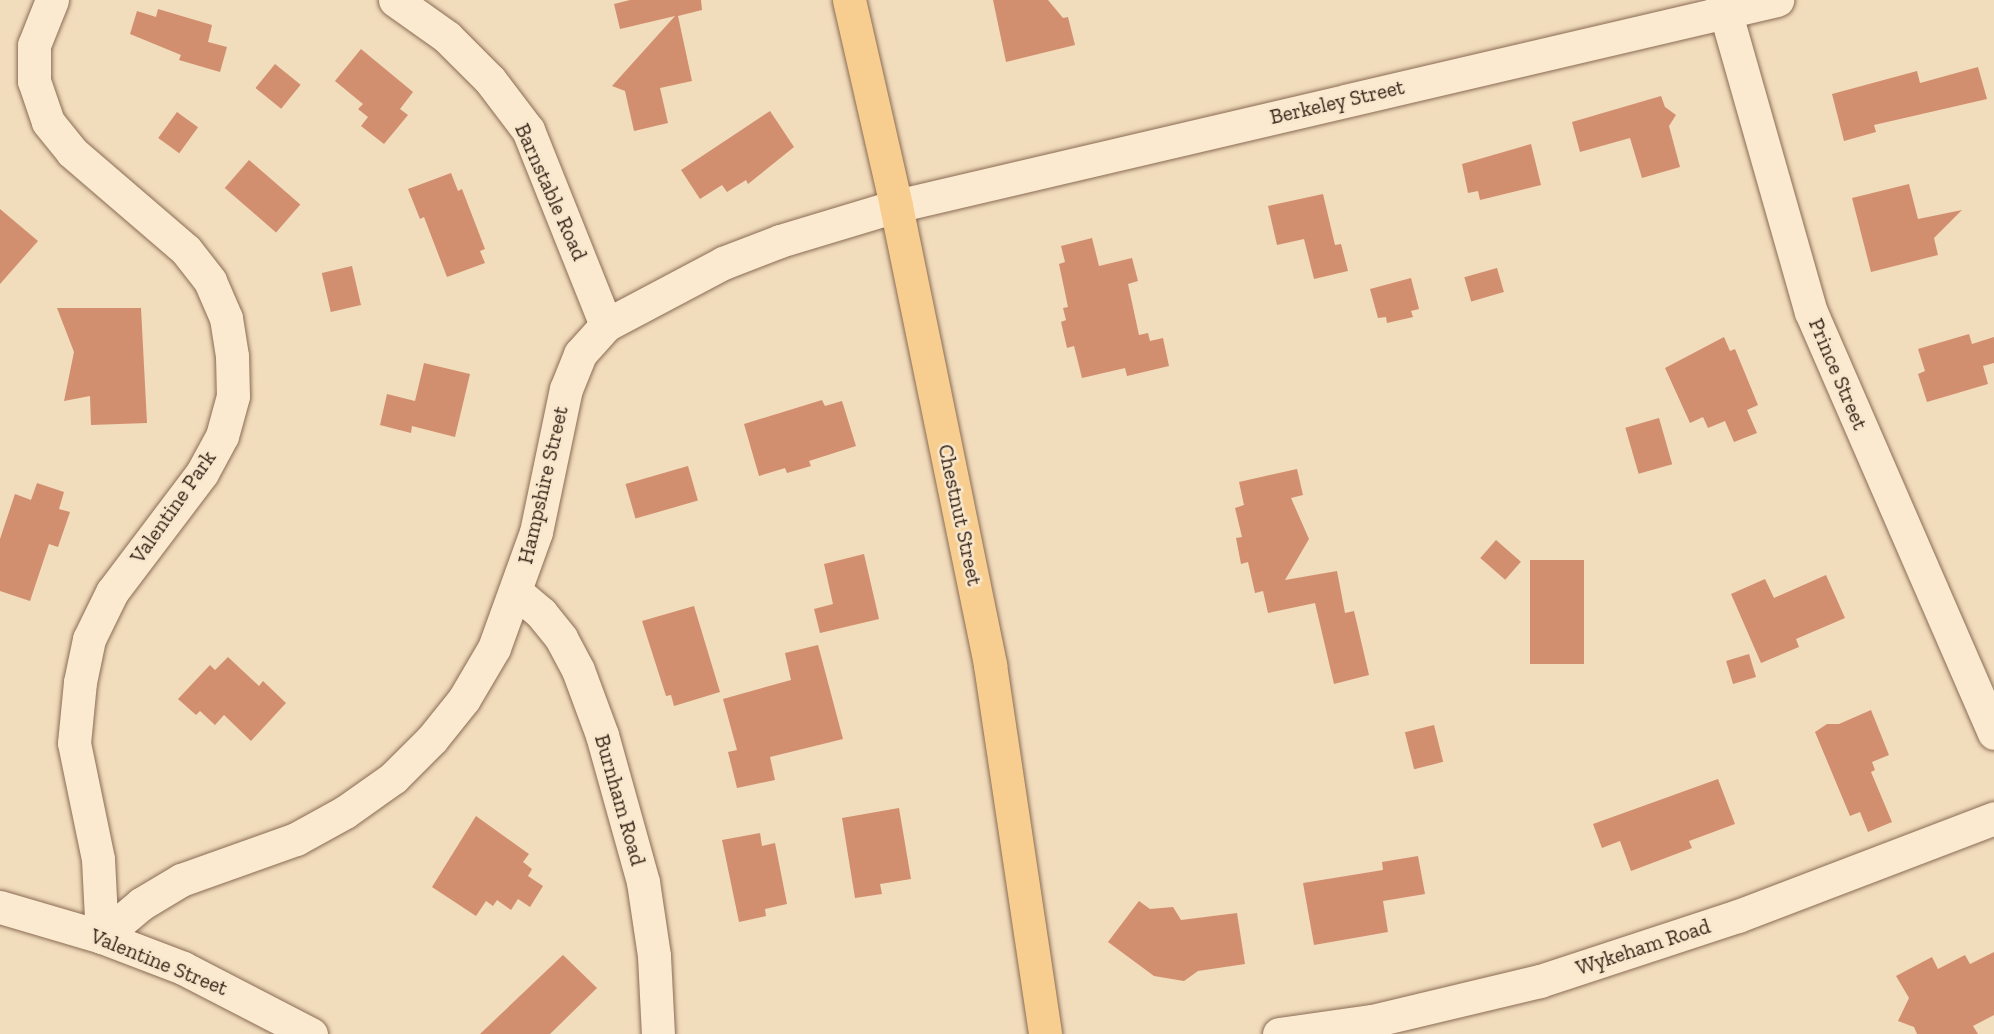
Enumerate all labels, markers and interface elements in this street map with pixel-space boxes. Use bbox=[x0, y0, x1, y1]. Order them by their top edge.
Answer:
street label: Berkeley Street bbox=[1267, 74, 1407, 130]
street label: Barnstable Road bbox=[510, 120, 592, 264]
street label: Prince Street bbox=[1803, 315, 1873, 433]
street label: Hampshire Street bbox=[513, 404, 573, 566]
street label: Chestnut Street bbox=[933, 442, 987, 588]
street label: Valentine Park bbox=[125, 446, 221, 568]
street label: Burnham Road bbox=[589, 732, 651, 868]
street label: Wykeham Road bbox=[1573, 913, 1713, 981]
street label: Valentine Street bbox=[87, 923, 231, 1001]

